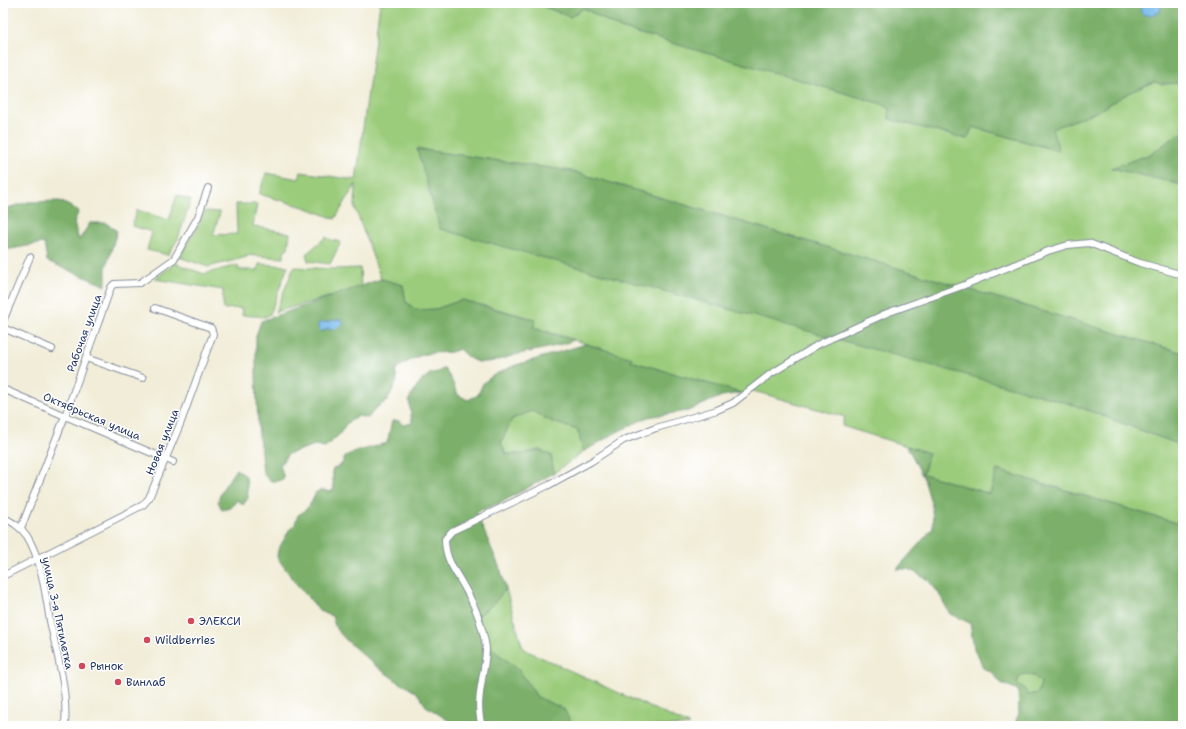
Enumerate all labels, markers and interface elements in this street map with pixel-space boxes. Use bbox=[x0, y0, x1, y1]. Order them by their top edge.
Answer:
street label: Рабочая улица bbox=[63, 292, 106, 374]
street label: Октябрьская улица bbox=[41, 389, 143, 444]
street label: Новая улица bbox=[142, 407, 183, 478]
street label: улица 3-я Пятилетка bbox=[38, 556, 77, 671]
place label: ЭЛЕКСИ bbox=[199, 614, 241, 629]
marker: ЭЛЕКСИ bbox=[186, 616, 196, 626]
place label: Wildberries bbox=[155, 633, 215, 648]
marker: Wildberries bbox=[142, 635, 152, 645]
place label: Рынок bbox=[90, 659, 123, 674]
marker: Рынок bbox=[77, 661, 87, 671]
place label: Винлаб bbox=[126, 675, 166, 690]
marker: Винлаб bbox=[113, 677, 123, 687]

